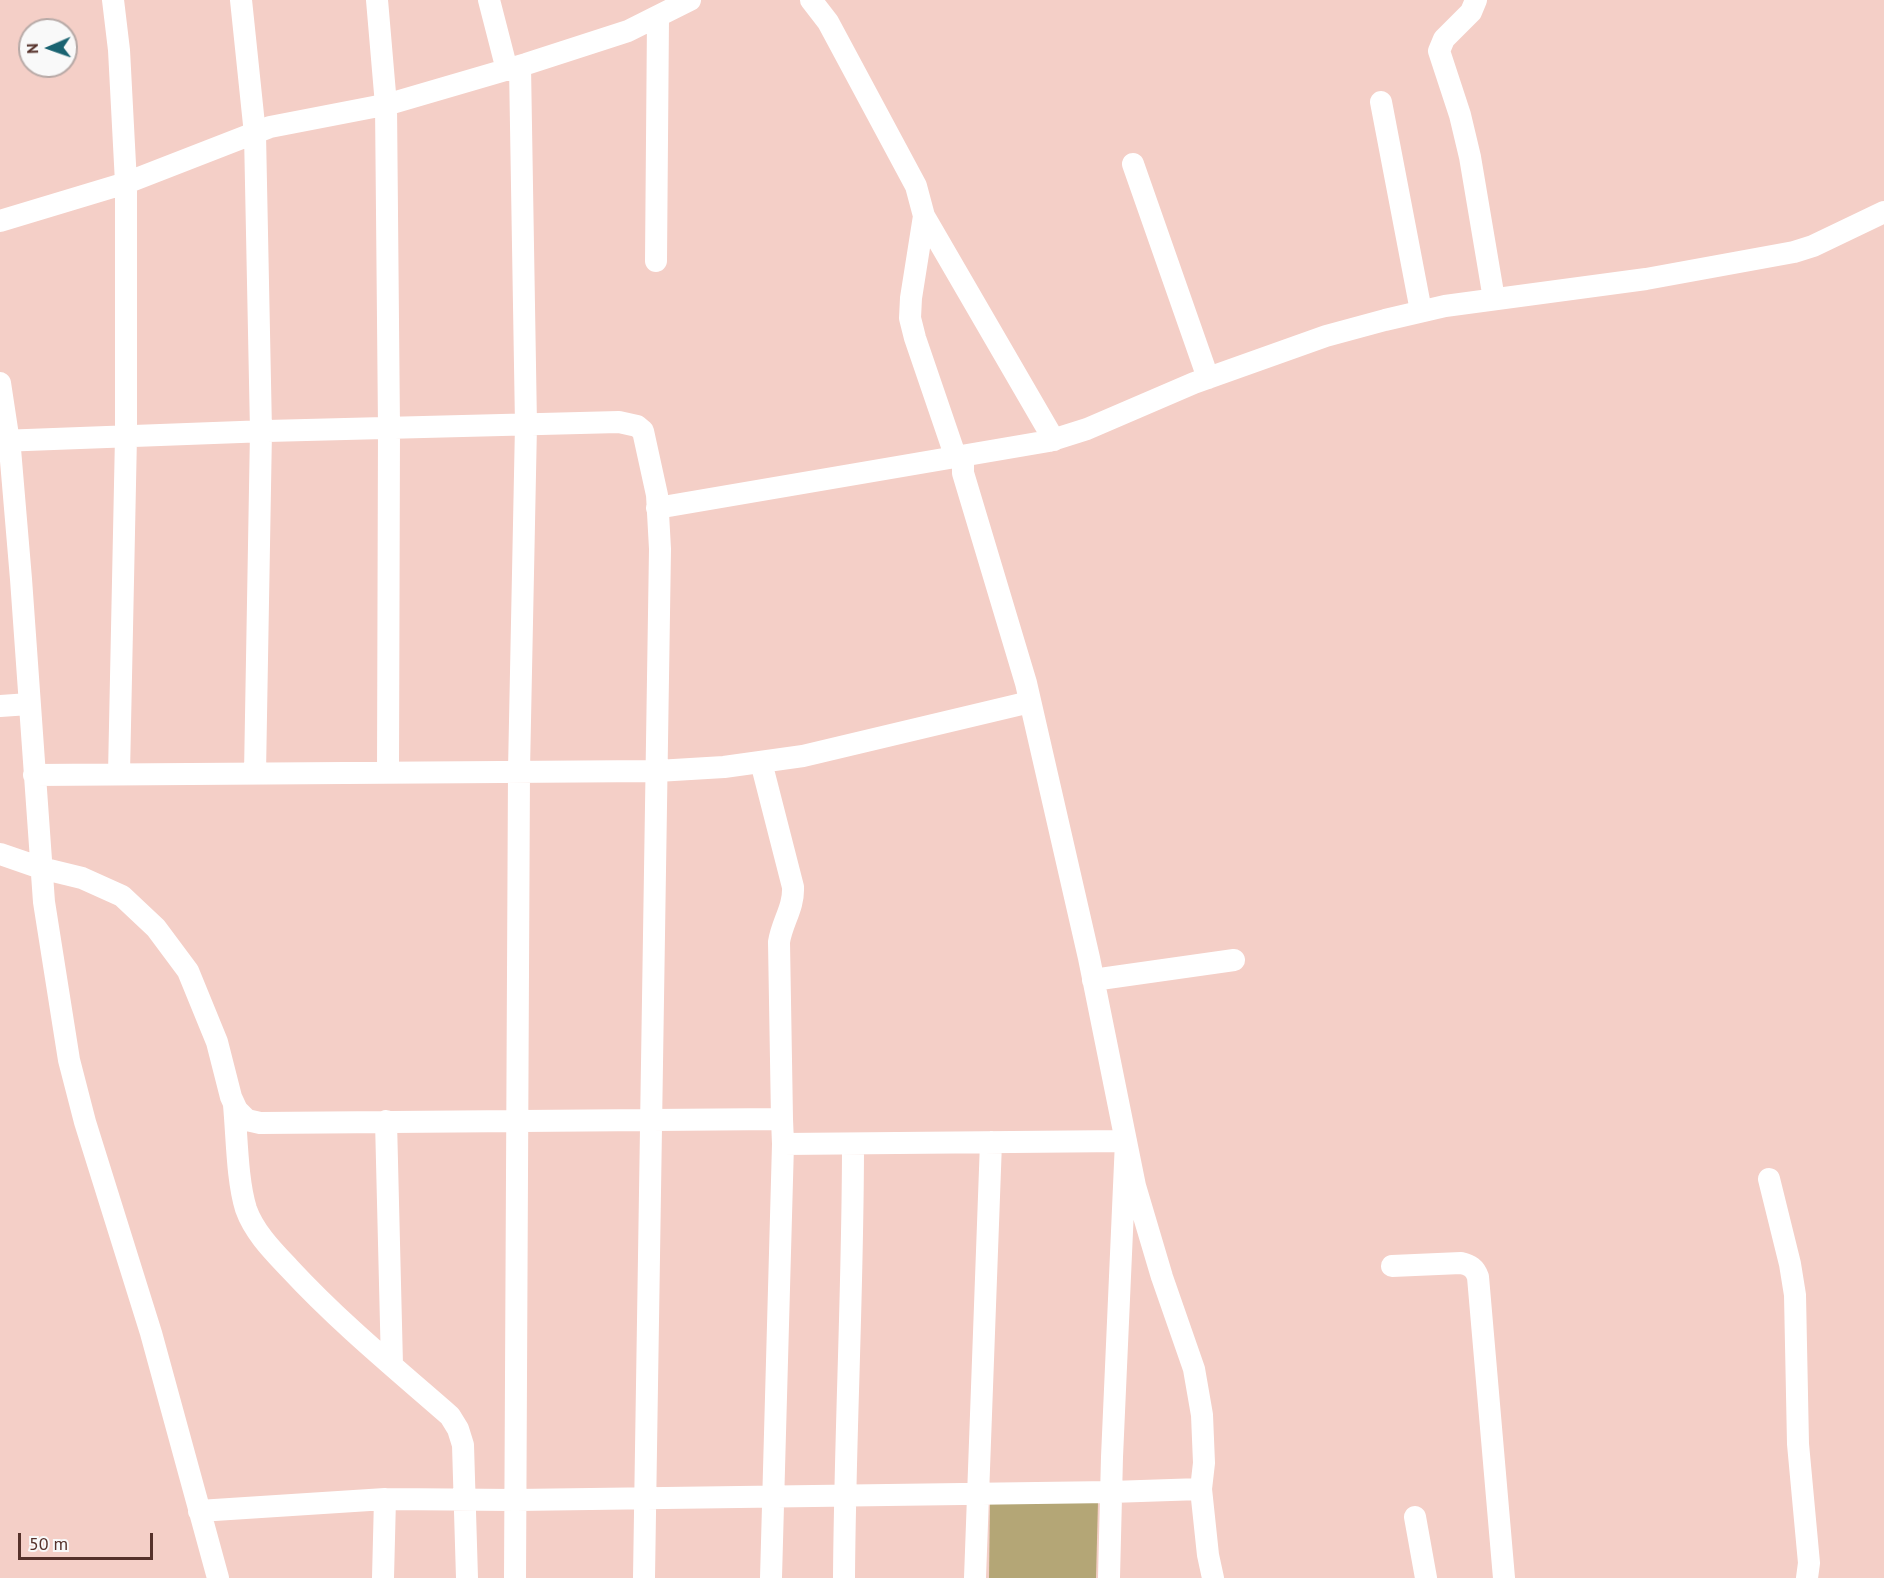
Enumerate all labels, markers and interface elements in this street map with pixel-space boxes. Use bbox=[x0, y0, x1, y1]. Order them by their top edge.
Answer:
north arrow bbox=[18, 18, 78, 78]
text: N bbox=[22, 43, 42, 54]
scale bar bbox=[21, 1521, 156, 1559]
text: 50 m bbox=[29, 1532, 68, 1555]

